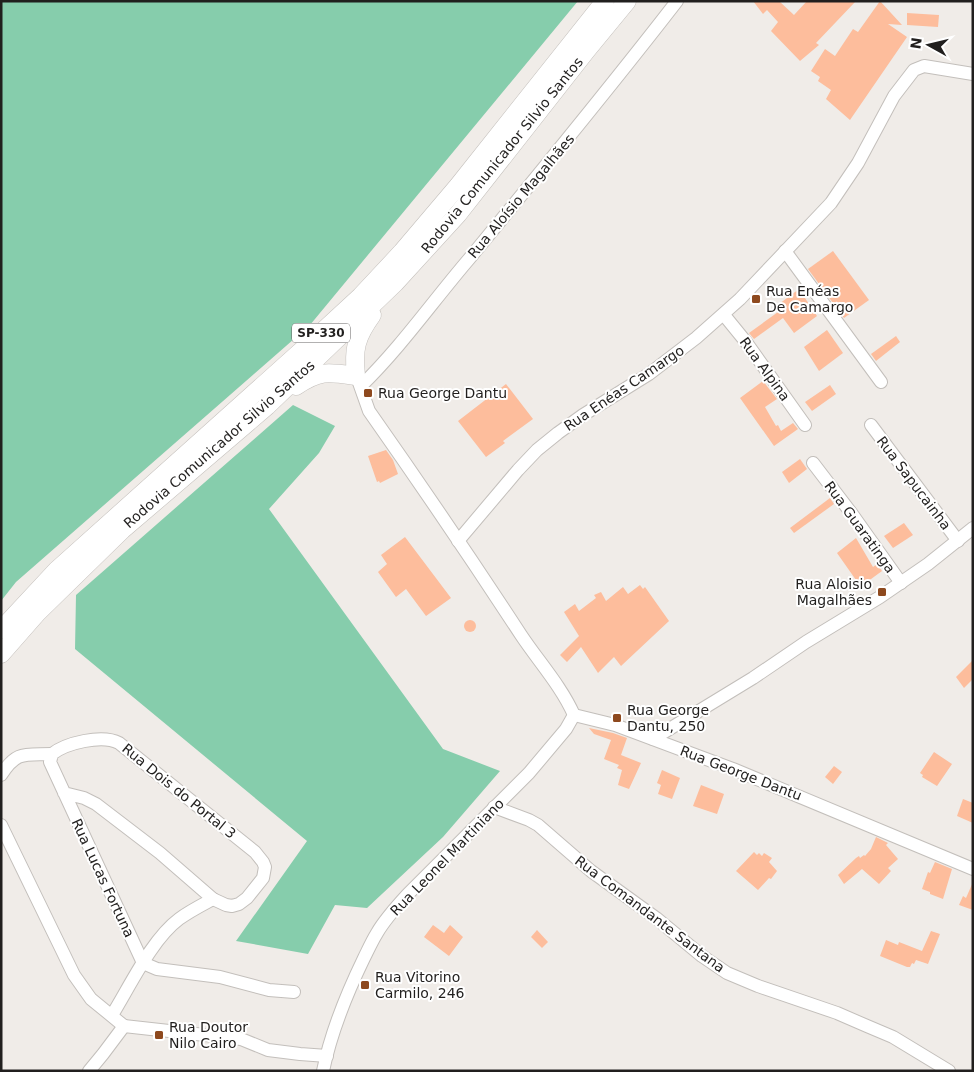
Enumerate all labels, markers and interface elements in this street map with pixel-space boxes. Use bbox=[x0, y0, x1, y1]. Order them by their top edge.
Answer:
north arrow bbox=[904, 20, 954, 70]
text: N bbox=[907, 36, 925, 50]
street label: Rodovia Comunicador Silvio Santos bbox=[418, 54, 586, 256]
street label: Rua Aloísio Magalhães bbox=[465, 131, 577, 261]
place label: Rua Enéas De Camargo bbox=[766, 283, 853, 315]
marker: Rua Enéas De Camargo bbox=[750, 293, 762, 305]
road number: SP-330 bbox=[292, 323, 350, 342]
street label: Rua Alpina bbox=[737, 334, 793, 404]
street label: Rua Enéas Camargo bbox=[561, 342, 687, 434]
street label: Rodovia Comunicador Silvio Santos bbox=[120, 357, 318, 531]
place label: Rua George Dantu bbox=[378, 385, 507, 401]
marker: Rua George Dantu bbox=[362, 387, 374, 399]
street label: Rua Sapucainha bbox=[874, 433, 954, 533]
street label: Rua Guaratinga bbox=[821, 478, 899, 576]
place label: Rua Aloisio Magalhães bbox=[795, 576, 872, 608]
marker: Rua Aloisio Magalhães bbox=[876, 586, 888, 598]
place label: Rua George Dantu, 250 bbox=[627, 702, 709, 734]
marker: Rua George Dantu, 250 bbox=[611, 712, 623, 724]
street label: Rua Dois do Portal 3 bbox=[119, 740, 239, 842]
street label: Rua George Dantu bbox=[678, 742, 804, 804]
street label: Rua Leonel Martiniano bbox=[387, 795, 507, 919]
street label: Rua Lucas Fortuna bbox=[68, 816, 138, 940]
street label: Rua Comandante Santana bbox=[572, 852, 728, 976]
place label: Rua Vitorino Carmilo, 246 bbox=[375, 969, 465, 1001]
marker: Rua Vitorino Carmilo, 246 bbox=[359, 979, 371, 991]
place label: Rua Doutor Nilo Cairo bbox=[169, 1019, 248, 1051]
marker: Rua Doutor Nilo Cairo bbox=[153, 1029, 165, 1041]

